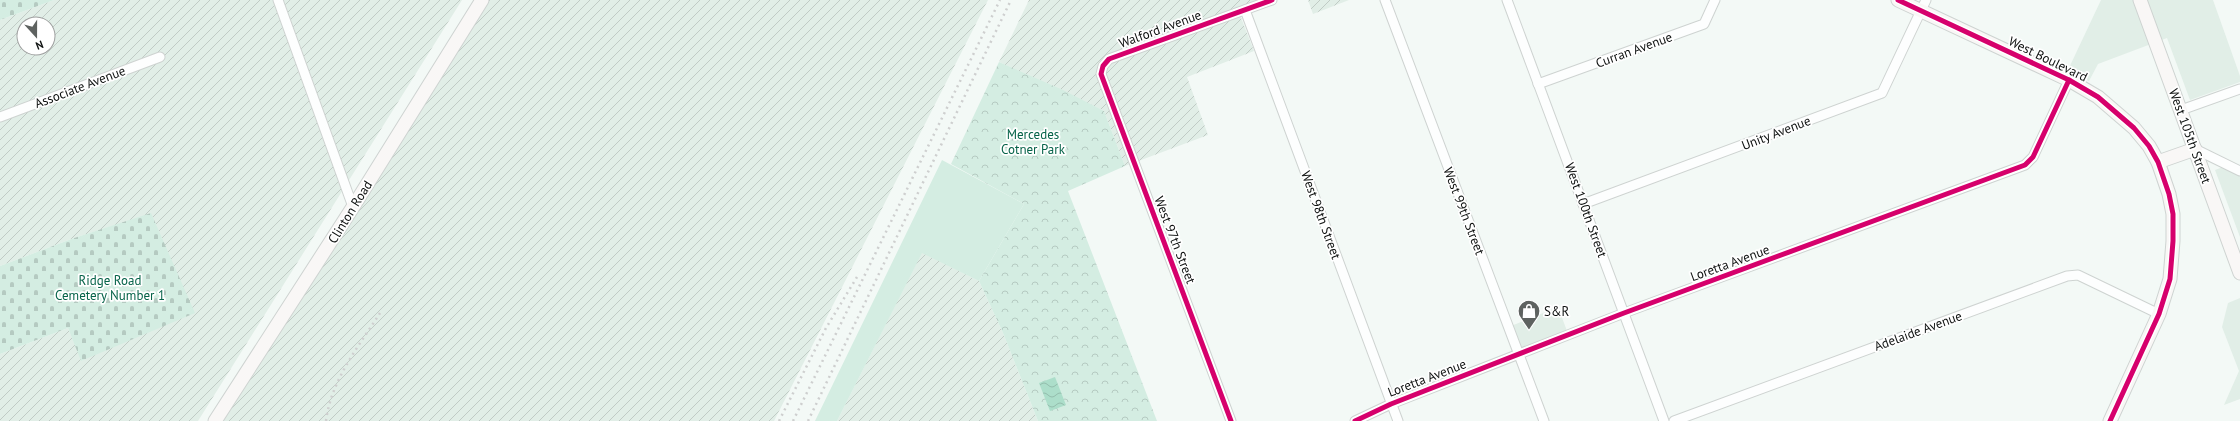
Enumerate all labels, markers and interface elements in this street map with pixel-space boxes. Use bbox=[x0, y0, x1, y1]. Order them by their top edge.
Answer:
street label: Walford Avenue bbox=[1116, 6, 1204, 52]
north arrow bbox=[16, 16, 56, 56]
street label: Curran Avenue bbox=[1593, 28, 1675, 72]
street label: West Boulevard bbox=[2006, 33, 2090, 85]
text: N bbox=[34, 38, 45, 53]
street label: Associate Avenue bbox=[32, 62, 128, 112]
street label: West 105th Street bbox=[2165, 86, 2215, 186]
street label: Unity Avenue bbox=[1739, 112, 1813, 154]
park label: Mercedes Cotner Park bbox=[1001, 126, 1066, 158]
street label: West 100th Street bbox=[1561, 160, 1611, 260]
street label: West 99th Street bbox=[1439, 165, 1489, 258]
street label: West 98th Street bbox=[1297, 169, 1345, 262]
street label: Clinton Road bbox=[324, 177, 376, 247]
street label: West 97th Street bbox=[1151, 194, 1200, 287]
street label: Loretta Avenue bbox=[1688, 241, 1772, 285]
park label: Ridge Road Cemetery Number 1 bbox=[55, 272, 165, 304]
shop icon: S&R bbox=[1516, 298, 1542, 331]
place label: S&R bbox=[1544, 303, 1569, 320]
street label: Adelaide Avenue bbox=[1872, 307, 1964, 355]
street label: Loretta Avenue bbox=[1385, 355, 1469, 401]

